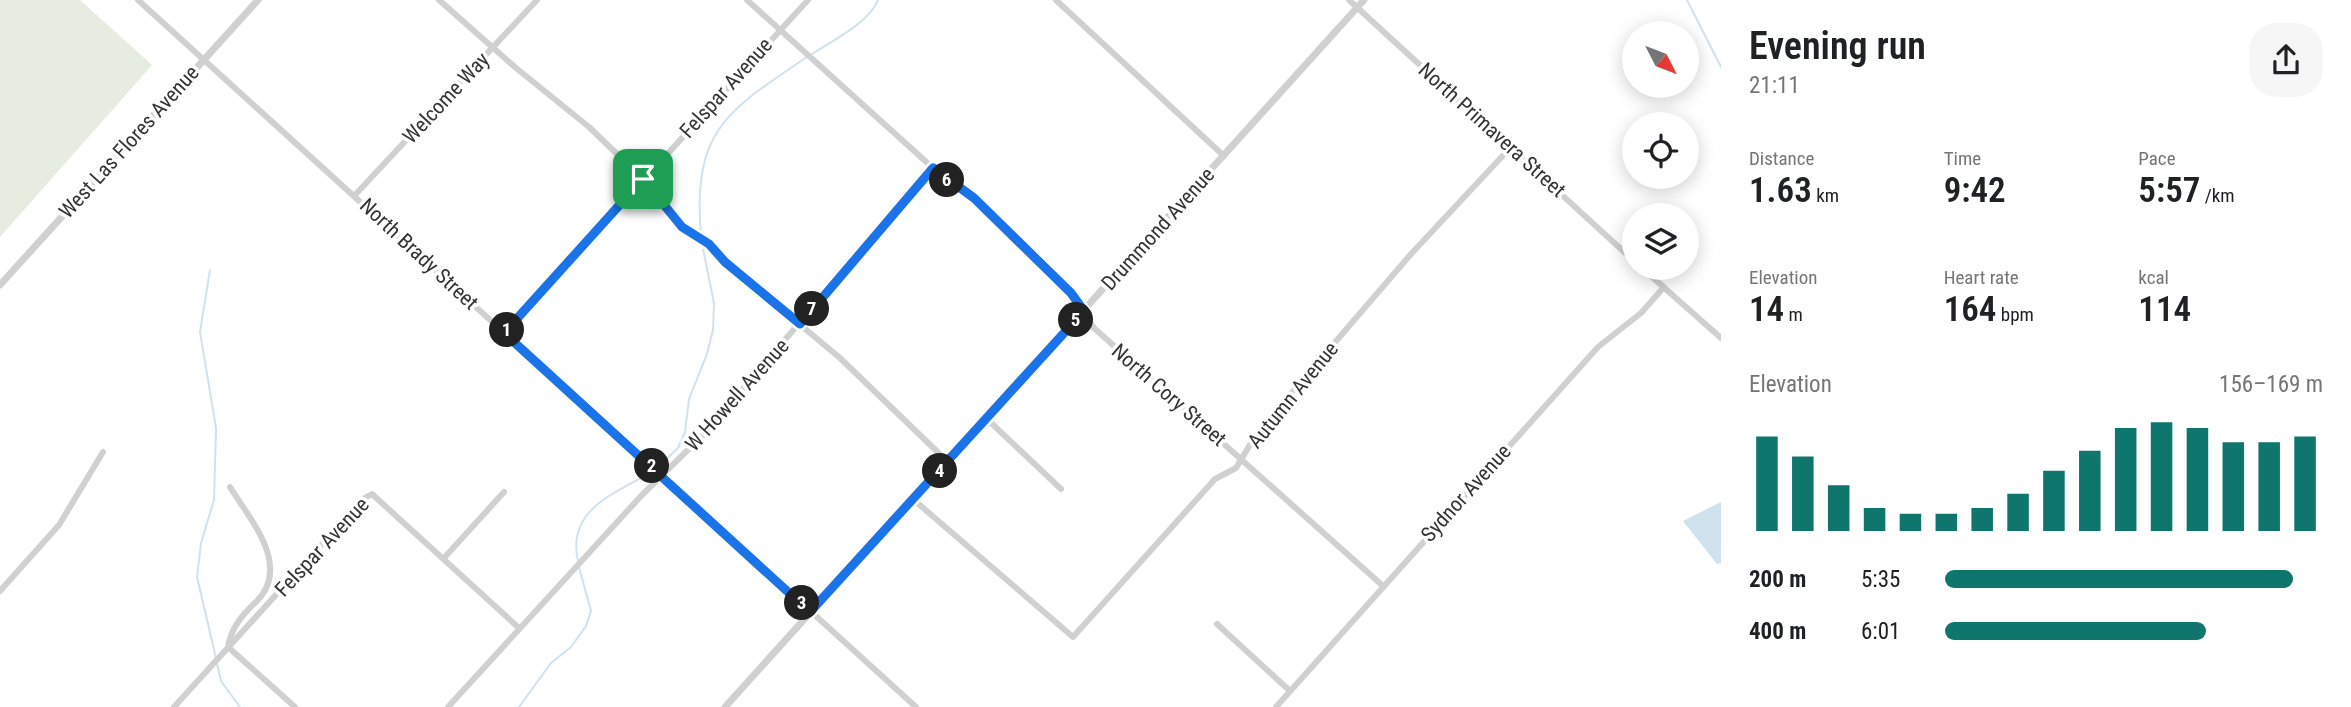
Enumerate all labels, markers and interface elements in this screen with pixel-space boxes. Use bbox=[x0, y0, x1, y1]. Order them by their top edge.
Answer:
north arrow bbox=[1622, 21, 1699, 98]
map controls bbox=[1622, 21, 1699, 280]
button: share bbox=[2249, 23, 2323, 97]
text: Evening run bbox=[1749, 24, 1926, 68]
street label: Felspar Avenue bbox=[675, 33, 777, 143]
street label: Welcome Way bbox=[398, 47, 494, 148]
street label: North Primavera Street bbox=[1414, 58, 1570, 202]
street label: West Las Flores Avenue bbox=[54, 61, 204, 223]
text: 21:11 bbox=[1749, 72, 1800, 99]
button: locate bbox=[1622, 112, 1699, 189]
text: Distance bbox=[1749, 147, 1814, 170]
text: Time bbox=[1944, 147, 1981, 170]
text: Pace bbox=[2138, 147, 2176, 170]
pin bbox=[613, 149, 673, 209]
icon: arrive bbox=[624, 160, 662, 198]
pin: 6 bbox=[930, 162, 964, 198]
street label: Drummond Avenue bbox=[1097, 163, 1219, 295]
text: 6 bbox=[942, 168, 951, 191]
text: 1.63 bbox=[1749, 170, 1812, 211]
text: 9:42 bbox=[1944, 170, 2006, 211]
text: 5:57 bbox=[2138, 170, 2200, 211]
text: km bbox=[1812, 184, 1839, 207]
text: /km bbox=[2200, 184, 2235, 207]
street label: North Brady Street bbox=[355, 193, 483, 315]
button: layers bbox=[1622, 203, 1699, 280]
text: Elevation bbox=[1749, 266, 1817, 289]
text: Heart rate bbox=[1944, 266, 2019, 289]
text: kcal bbox=[2138, 266, 2169, 289]
text: 14 bbox=[1749, 289, 1784, 330]
text: 164 bbox=[1944, 289, 1996, 330]
text: 114 bbox=[2138, 289, 2191, 330]
pin: 7 bbox=[794, 292, 830, 326]
text: 7 bbox=[807, 297, 816, 320]
pin: 5 bbox=[1058, 302, 1094, 338]
text: m bbox=[1784, 303, 1803, 326]
text: bpm bbox=[1996, 303, 2034, 326]
text: 5 bbox=[1071, 308, 1080, 331]
pin: 1 bbox=[490, 312, 524, 348]
text: 1 bbox=[502, 318, 511, 341]
street label: W Howell Avenue bbox=[680, 334, 794, 456]
street label: Autumn Avenue bbox=[1243, 337, 1343, 453]
street label: North Cory Street bbox=[1107, 339, 1231, 451]
text: Elevation bbox=[1749, 371, 1832, 398]
text: 156–169 m bbox=[2219, 371, 2323, 398]
street label: Sydnor Avenue bbox=[1416, 439, 1516, 546]
pin: 2 bbox=[634, 448, 670, 484]
text: 2 bbox=[647, 454, 656, 477]
pin: 4 bbox=[922, 454, 958, 489]
text: 4 bbox=[935, 459, 944, 482]
street label: Felspar Avenue bbox=[270, 493, 374, 601]
text: 200 m bbox=[1749, 566, 1806, 593]
text: 5:35 bbox=[1861, 566, 1900, 593]
pin: 3 bbox=[784, 586, 820, 620]
text: 3 bbox=[797, 591, 806, 614]
text: 400 m bbox=[1749, 618, 1806, 645]
text: 6:01 bbox=[1861, 618, 1900, 645]

